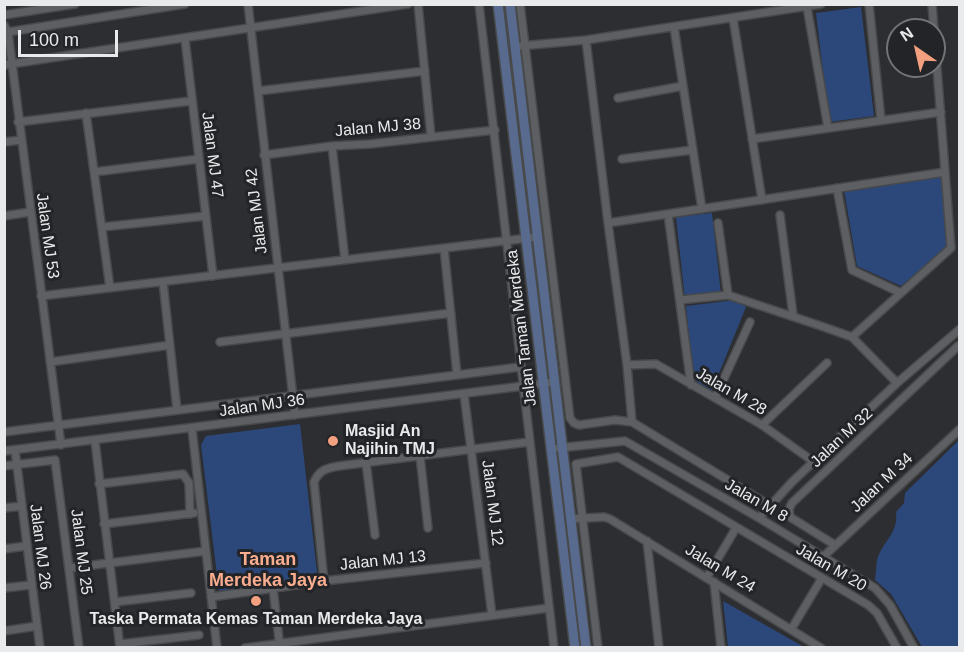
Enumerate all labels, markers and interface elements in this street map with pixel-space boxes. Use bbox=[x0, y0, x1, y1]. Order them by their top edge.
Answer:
scale bar bbox=[21, 18, 122, 56]
north arrow bbox=[886, 18, 946, 78]
text: N bbox=[897, 24, 916, 45]
text: 100 m bbox=[29, 30, 79, 50]
street label: Jalan MJ 47 bbox=[197, 111, 227, 199]
street label: Jalan MJ 38 bbox=[334, 115, 422, 141]
street label: Jalan MJ 42 bbox=[242, 167, 272, 255]
street label: Jalan MJ 53 bbox=[31, 192, 63, 280]
street label: Jalan Taman Merdeka bbox=[503, 249, 541, 407]
street label: Jalan M 28 bbox=[692, 364, 770, 420]
street label: Jalan MJ 36 bbox=[218, 390, 306, 422]
street label: Jalan M 32 bbox=[807, 404, 877, 472]
place label: Masjid An Najihin TMJ bbox=[345, 422, 435, 460]
marker: Masjid An Najihin TMJ bbox=[326, 434, 340, 448]
street label: Jalan M 34 bbox=[847, 449, 917, 517]
street label: Jalan MJ 12 bbox=[477, 459, 507, 547]
street label: Jalan M 8 bbox=[721, 475, 791, 527]
street label: Jalan MJ 26 bbox=[25, 503, 55, 591]
street label: Jalan MJ 25 bbox=[66, 508, 96, 596]
street label: Jalan M 20 bbox=[792, 540, 870, 596]
street label: Jalan M 24 bbox=[682, 541, 758, 597]
street label: Jalan MJ 13 bbox=[339, 547, 427, 575]
district label: Taman Merdeka Jaya bbox=[209, 549, 327, 592]
marker: Taska Permata Kemas Taman Merdeka Jaya bbox=[249, 594, 263, 608]
place label: Taska Permata Kemas Taman Merdeka Jaya bbox=[90, 610, 422, 630]

